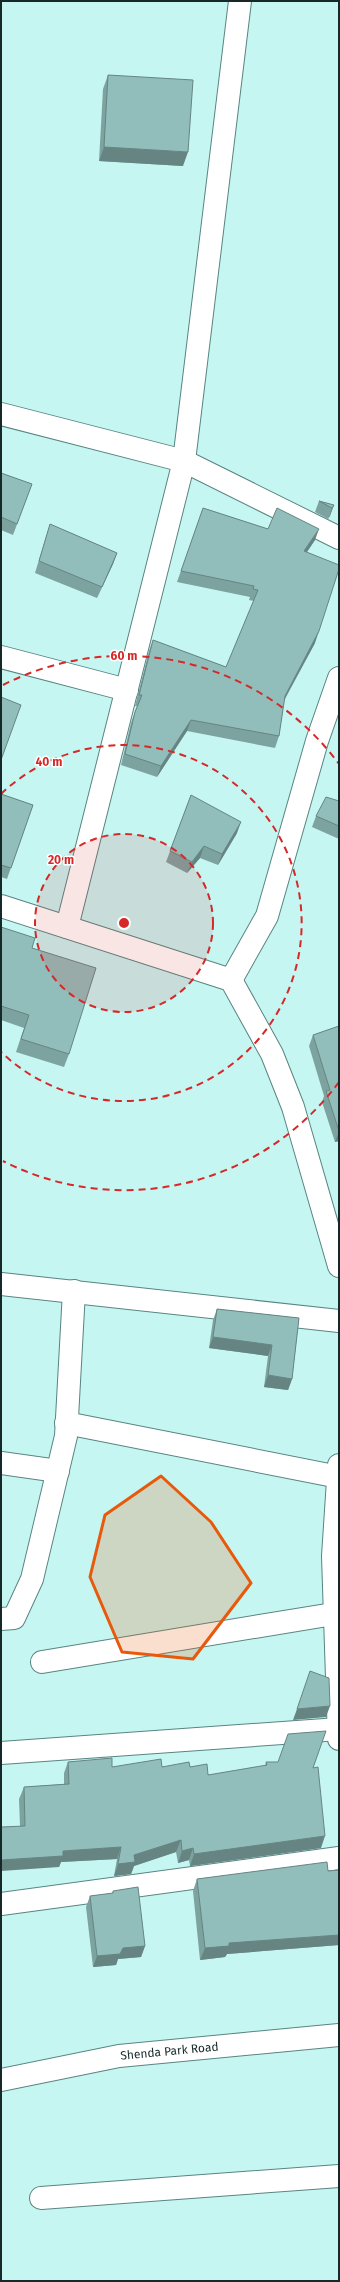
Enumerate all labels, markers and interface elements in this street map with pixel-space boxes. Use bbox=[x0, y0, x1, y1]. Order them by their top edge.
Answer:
text: 60 m bbox=[111, 649, 137, 663]
text: 40 m bbox=[36, 755, 62, 769]
text: 20 m bbox=[48, 853, 74, 867]
centre of rings bbox=[117, 916, 131, 930]
street label: Shenda Park Road bbox=[120, 2040, 219, 2063]

